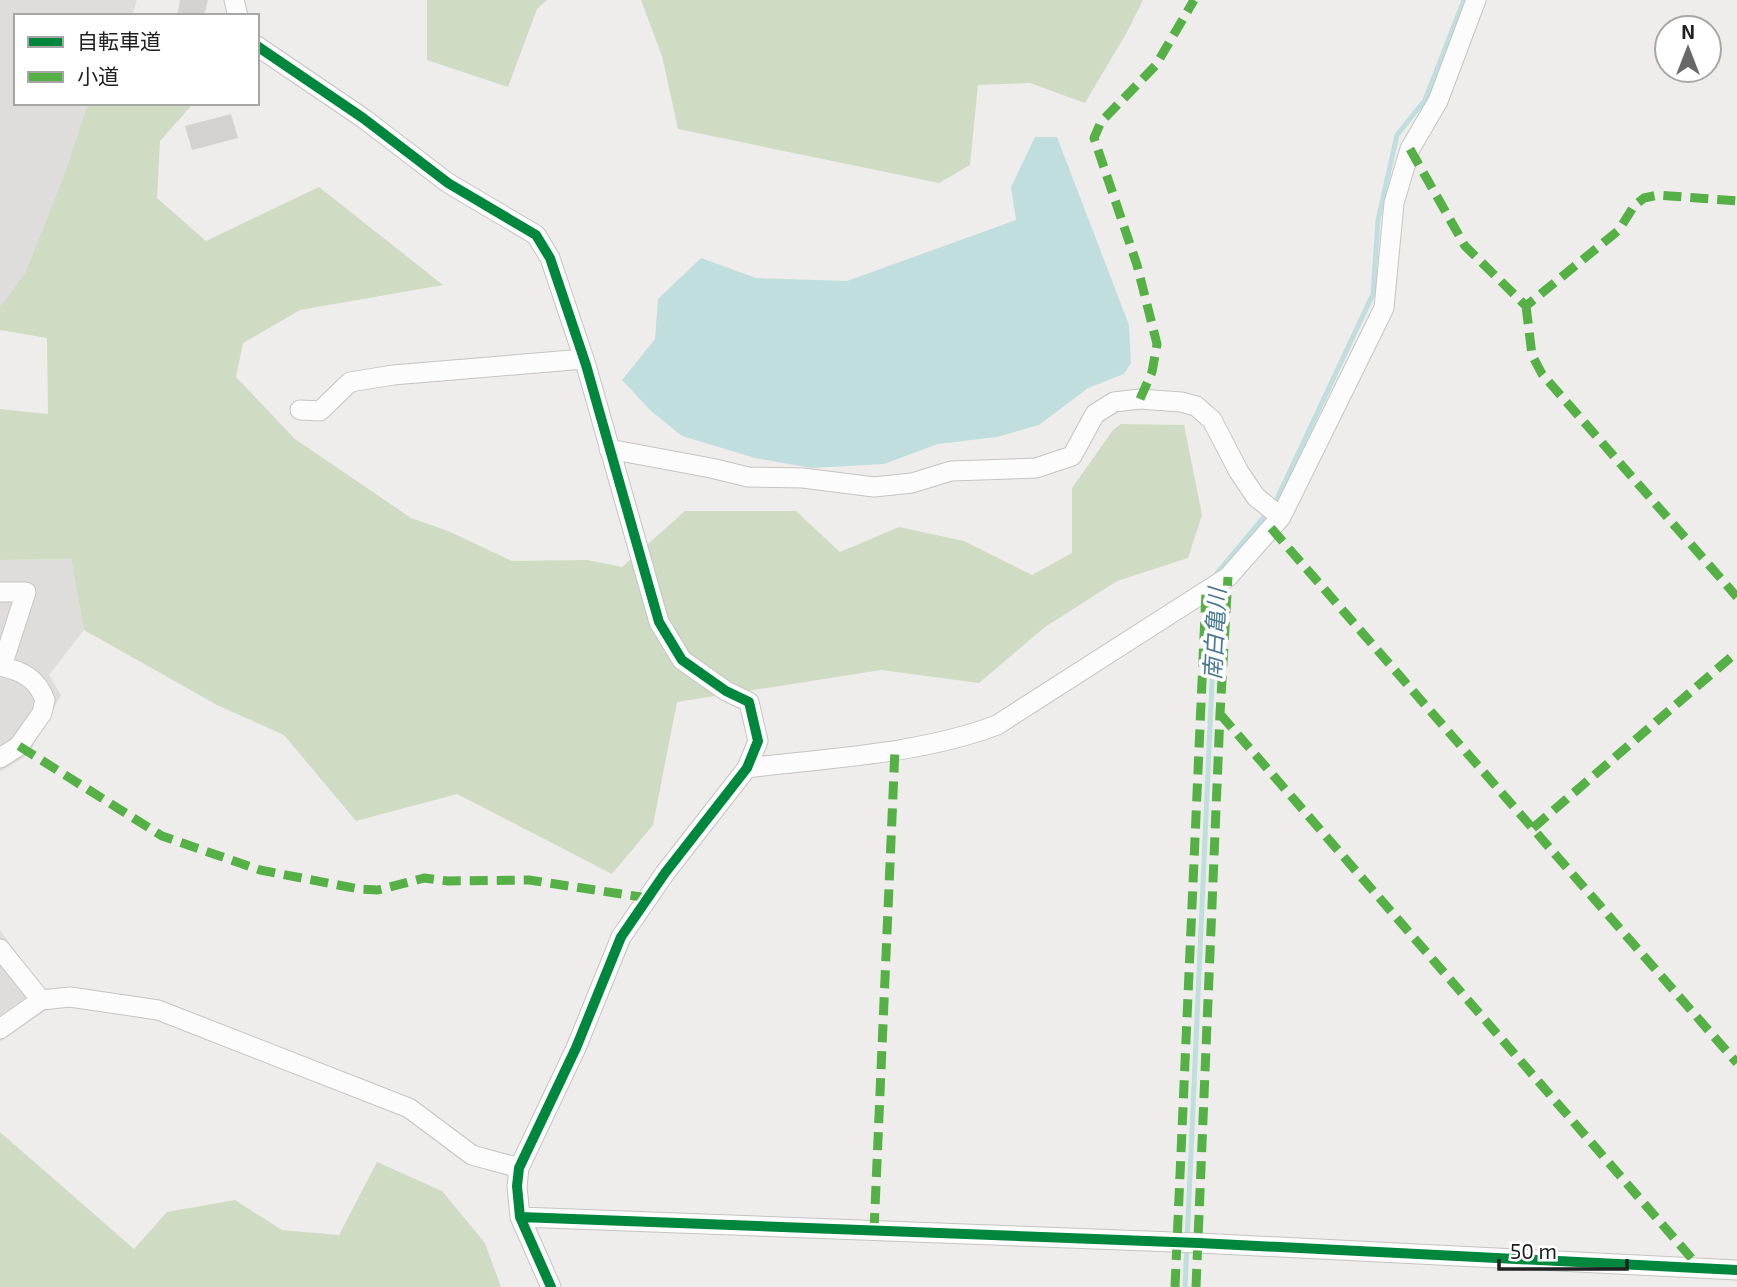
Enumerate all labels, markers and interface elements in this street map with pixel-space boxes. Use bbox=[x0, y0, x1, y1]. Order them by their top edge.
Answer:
legend bbox=[14, 14, 259, 105]
north arrow bbox=[1653, 14, 1723, 84]
text: N bbox=[1681, 20, 1695, 43]
text: 自転車道 bbox=[77, 28, 161, 53]
text: 小道 bbox=[77, 63, 119, 88]
water label: 南白亀川 bbox=[1198, 584, 1231, 681]
scale bar bbox=[1499, 1228, 1627, 1272]
text: 50 m bbox=[1510, 1238, 1557, 1263]

